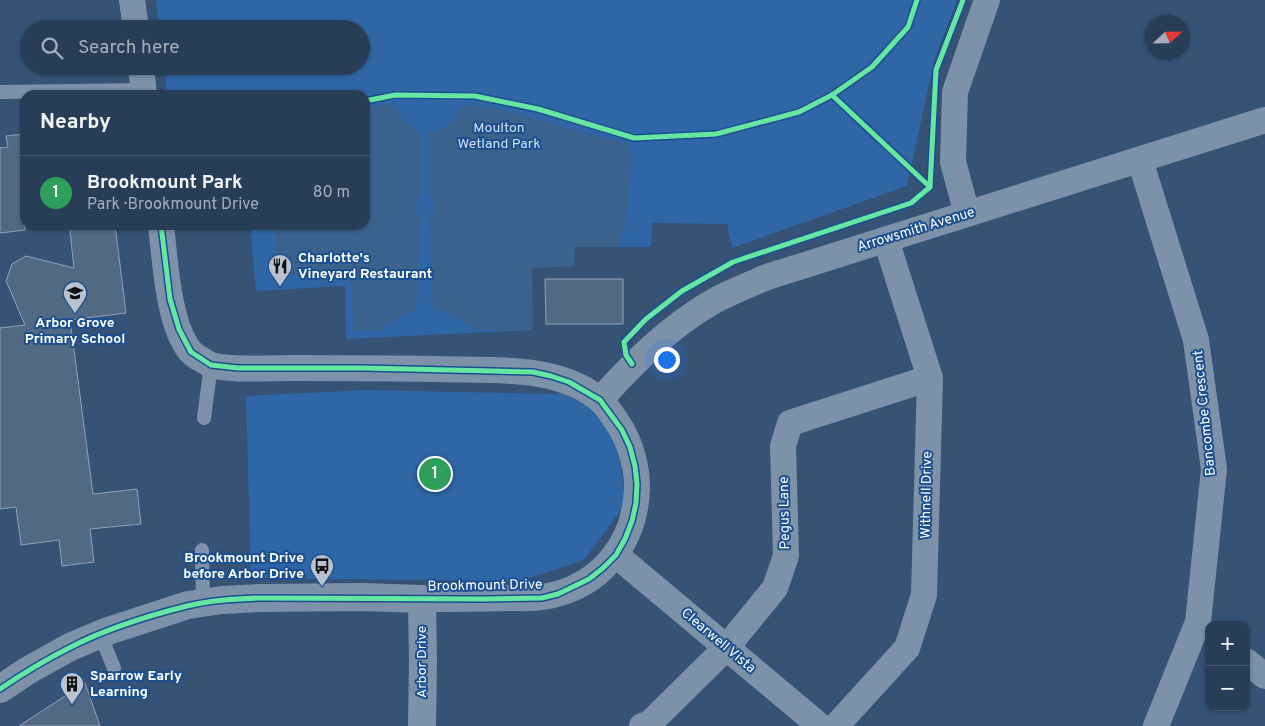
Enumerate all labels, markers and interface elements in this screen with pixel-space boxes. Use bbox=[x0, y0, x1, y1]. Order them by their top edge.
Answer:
north arrow bbox=[1145, 15, 1190, 60]
search box bbox=[20, 20, 370, 75]
icon: search bbox=[38, 34, 66, 62]
text: Search here bbox=[78, 36, 180, 60]
text: Nearby bbox=[40, 109, 111, 136]
park label: Moulton Wetland Park bbox=[457, 120, 541, 153]
text: Brookmount Park bbox=[87, 171, 243, 195]
text: 1 bbox=[53, 183, 59, 203]
text: 80 m bbox=[313, 183, 350, 203]
text: Park · Brookmount Drive bbox=[87, 195, 259, 215]
street label: Arrowsmith Avenue bbox=[855, 204, 977, 256]
place label: Charlotte's Vineyard Restaurant bbox=[298, 250, 432, 283]
restaurant icon: Charlotte's Vineyard Restaurant bbox=[267, 253, 293, 287]
school or university icon: Arbor Grove Primary School bbox=[62, 280, 88, 314]
place label: Arbor Grove Primary School bbox=[25, 315, 125, 348]
your location bbox=[654, 347, 680, 373]
street label: Bancombe Crescent bbox=[1190, 349, 1220, 477]
street label: Withnell Drive bbox=[918, 451, 936, 539]
pin: 1 bbox=[419, 455, 451, 493]
street label: Pegus Lane bbox=[776, 476, 794, 550]
place label: Brookmount Drive before Arbor Drive bbox=[183, 550, 304, 583]
bus stop icon: Brookmount Drive before Arbor Drive bbox=[309, 553, 335, 587]
street label: Brookmount Drive bbox=[427, 576, 543, 596]
street label: Clearwell Vista bbox=[677, 605, 759, 677]
map controls bbox=[1205, 621, 1250, 711]
button: + bbox=[1205, 621, 1250, 666]
street label: Arbor Drive bbox=[414, 626, 431, 698]
button: − bbox=[1205, 666, 1250, 711]
place label: Sparrow Early Learning bbox=[90, 668, 182, 701]
building icon: Sparrow Early Learning bbox=[59, 671, 85, 705]

